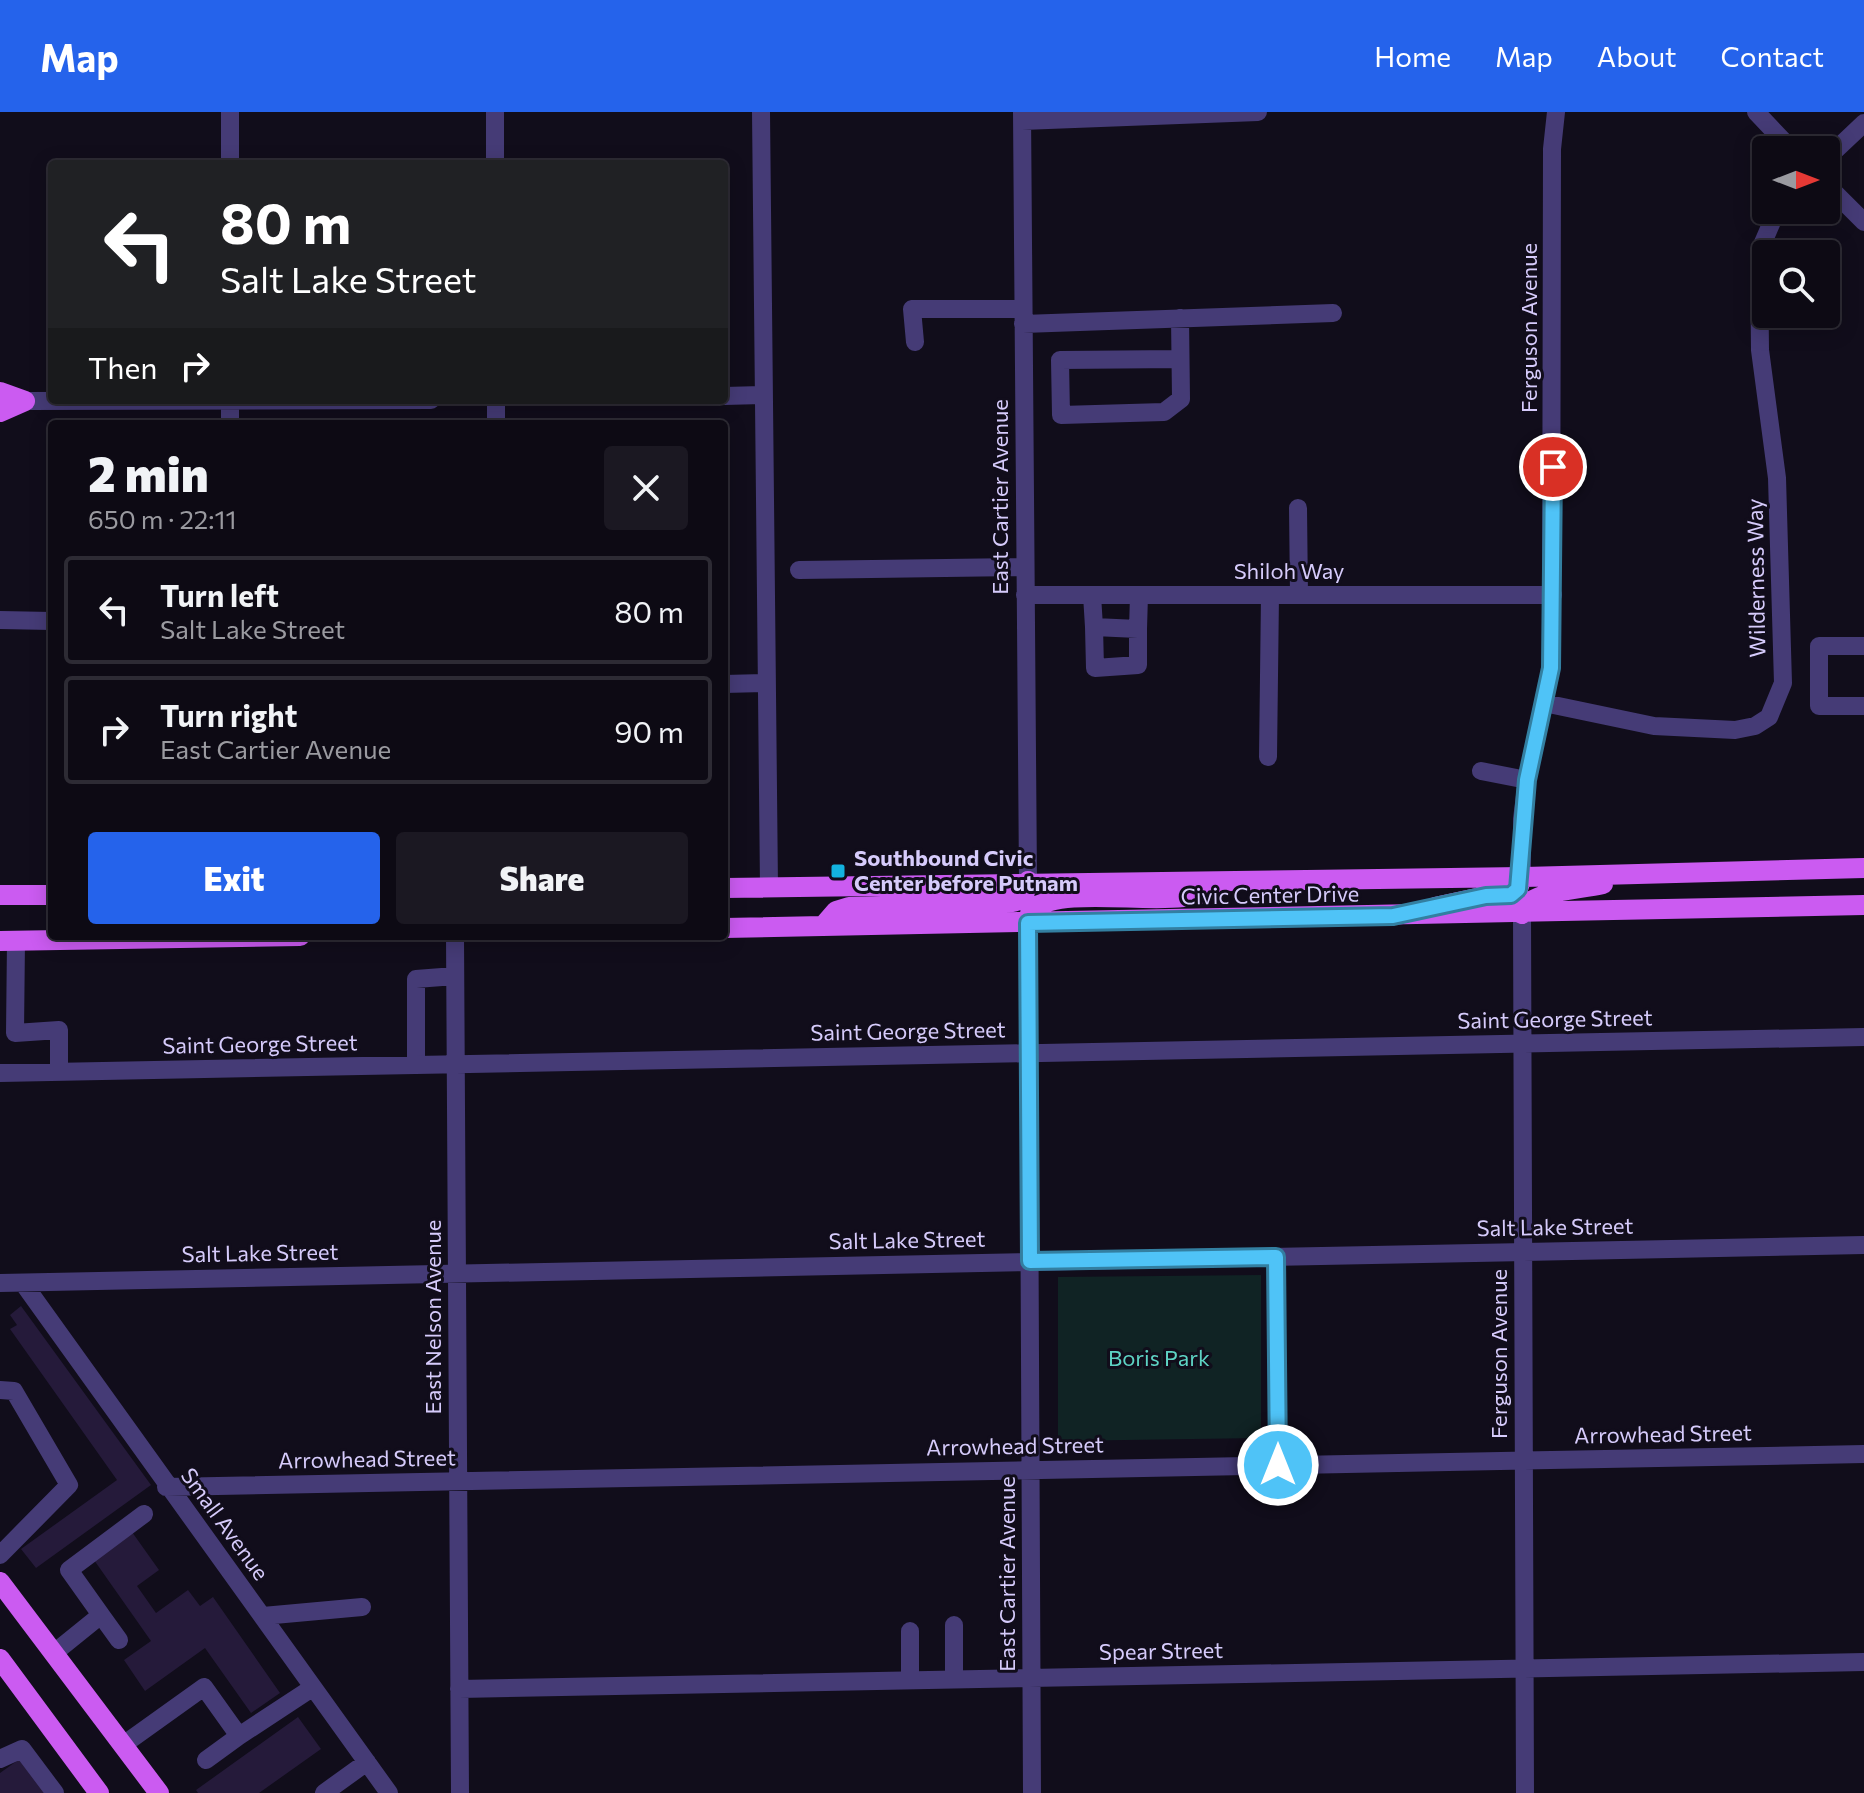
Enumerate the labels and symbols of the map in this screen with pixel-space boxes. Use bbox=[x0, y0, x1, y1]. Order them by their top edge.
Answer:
north arrow bbox=[1752, 136, 1840, 224]
street label: Ferguson Avenue bbox=[1515, 243, 1542, 413]
street label: East Cartier Avenue bbox=[986, 399, 1013, 595]
pin bbox=[1519, 433, 1587, 501]
street label: Wilderness Way bbox=[1741, 498, 1770, 658]
street label: Shiloh Way bbox=[1234, 557, 1344, 584]
place label: Southbound Civic Center before Putnam bbox=[854, 844, 1078, 896]
marker: Southbound Civic Center before Putnam bbox=[829, 862, 847, 880]
street label: Civic Center Drive bbox=[1180, 879, 1360, 910]
street label: Saint George Street bbox=[1457, 1003, 1653, 1034]
street label: Saint George Street bbox=[810, 1015, 1006, 1046]
street label: Saint George Street bbox=[162, 1028, 358, 1059]
street label: Salt Lake Street bbox=[1476, 1212, 1634, 1241]
street label: East Nelson Avenue bbox=[419, 1220, 446, 1414]
street label: Salt Lake Street bbox=[828, 1225, 986, 1254]
street label: Salt Lake Street bbox=[181, 1238, 339, 1267]
street label: Ferguson Avenue bbox=[1485, 1269, 1512, 1439]
park label: Boris Park bbox=[1108, 1344, 1210, 1371]
street label: Arrowhead Street bbox=[1574, 1418, 1752, 1449]
position arrow bbox=[1236, 1423, 1320, 1507]
street label: Arrowhead Street bbox=[926, 1430, 1104, 1461]
street label: Arrowhead Street bbox=[278, 1443, 456, 1474]
street label: Small Avenue bbox=[176, 1462, 275, 1585]
street label: East Cartier Avenue bbox=[993, 1476, 1020, 1672]
street label: Spear Street bbox=[1099, 1636, 1223, 1665]

